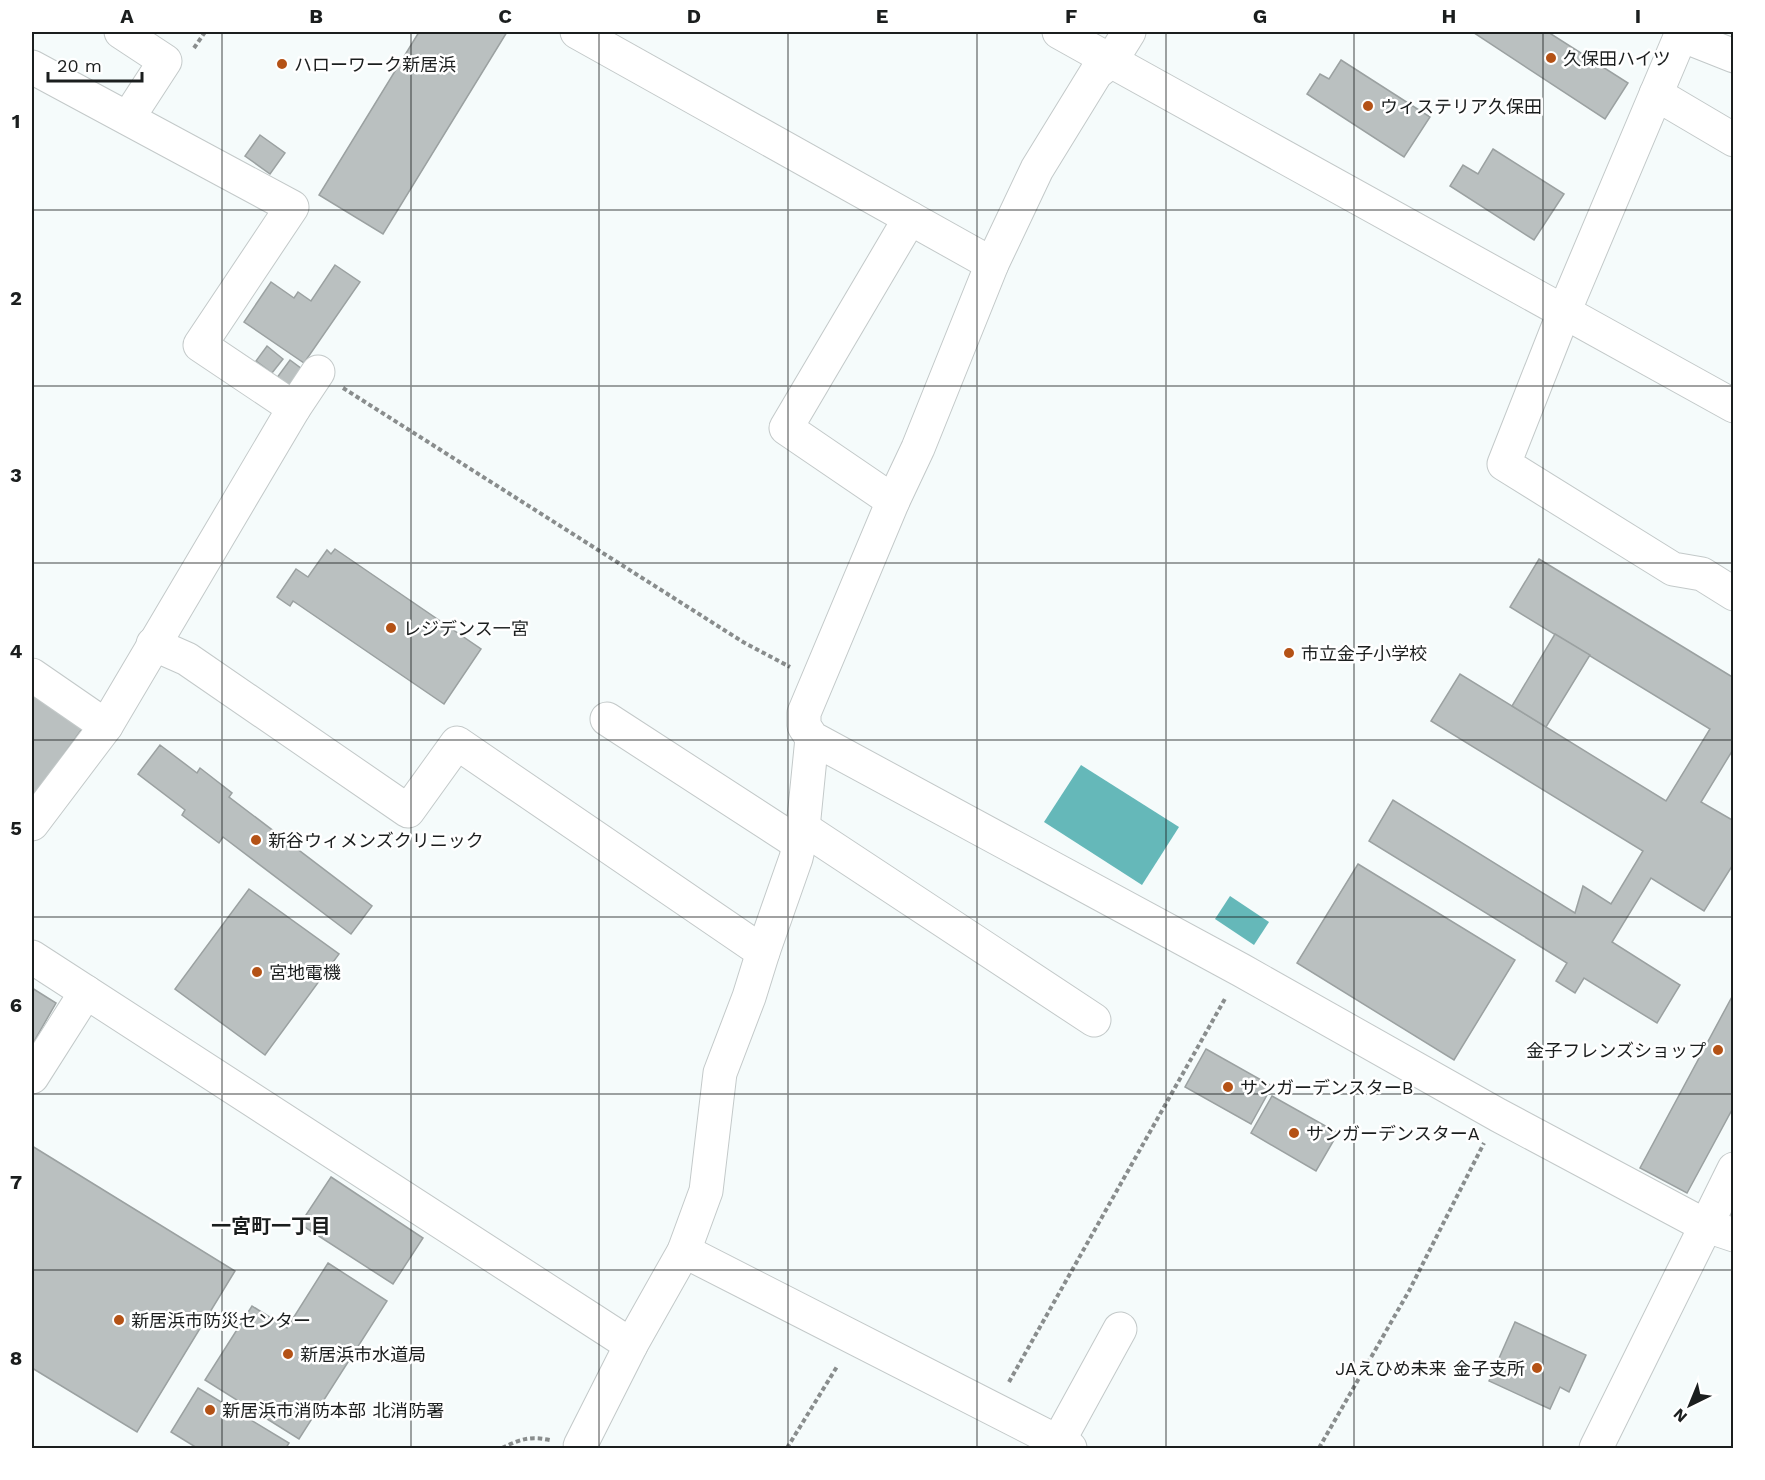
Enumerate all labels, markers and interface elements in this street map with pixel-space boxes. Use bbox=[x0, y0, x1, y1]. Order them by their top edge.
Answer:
text: A bbox=[120, 4, 134, 28]
text: B bbox=[309, 4, 323, 28]
text: C bbox=[498, 4, 512, 28]
text: D bbox=[687, 4, 701, 28]
text: E bbox=[876, 4, 888, 28]
text: F bbox=[1065, 4, 1077, 28]
text: G bbox=[1253, 4, 1267, 28]
text: H bbox=[1442, 4, 1456, 28]
text: I bbox=[1635, 4, 1641, 28]
scale bar bbox=[48, 45, 142, 83]
place label: 久保田ハイツ bbox=[1563, 48, 1671, 69]
marker: 久保田ハイツ bbox=[1544, 51, 1558, 65]
place label: ハローワーク新居浜 bbox=[294, 54, 456, 75]
text: 20 m bbox=[57, 55, 102, 76]
marker: ハローワーク新居浜 bbox=[275, 57, 289, 71]
place label: ウィステリア久保田 bbox=[1380, 96, 1542, 117]
marker: ウィステリア久保田 bbox=[1361, 99, 1375, 113]
text: 1 bbox=[12, 109, 20, 133]
text: 2 bbox=[10, 286, 22, 310]
text: 3 bbox=[10, 463, 22, 487]
place label: レジデンス一宮 bbox=[403, 618, 529, 639]
marker: レジデンス一宮 bbox=[384, 621, 398, 635]
text: 4 bbox=[10, 639, 23, 663]
place label: 市立金子小学校 bbox=[1301, 643, 1427, 664]
marker: 市立金子小学校 bbox=[1282, 646, 1296, 660]
text: 5 bbox=[10, 816, 22, 840]
place label: 新谷ウィメンズクリニック bbox=[268, 830, 484, 851]
marker: 新谷ウィメンズクリニック bbox=[249, 833, 263, 847]
place label: 宮地電機 bbox=[269, 962, 341, 983]
marker: 宮地電機 bbox=[250, 965, 264, 979]
text: 6 bbox=[10, 993, 22, 1017]
place label: 金子フレンズショップ bbox=[1526, 1040, 1706, 1061]
marker: 金子フレンズショップ bbox=[1711, 1043, 1725, 1057]
place label: サンガーデンスターB bbox=[1240, 1077, 1413, 1098]
marker: サンガーデンスターB bbox=[1221, 1080, 1235, 1094]
place label: サンガーデンスターA bbox=[1306, 1123, 1480, 1144]
marker: サンガーデンスターA bbox=[1287, 1126, 1301, 1140]
text: 7 bbox=[10, 1170, 22, 1194]
district label: 一宮町一丁目 bbox=[211, 1214, 331, 1238]
place label: 新居浜市防災センター bbox=[131, 1310, 311, 1331]
marker: 新居浜市防災センター bbox=[112, 1313, 126, 1327]
place label: 新居浜市水道局 bbox=[300, 1344, 426, 1365]
text: 8 bbox=[10, 1346, 22, 1370]
marker: 新居浜市水道局 bbox=[281, 1347, 295, 1361]
place label: JAえひめ未来 金子支所 bbox=[1335, 1358, 1525, 1379]
marker: JAえひめ未来 金子支所 bbox=[1530, 1361, 1544, 1375]
north arrow bbox=[1660, 1375, 1720, 1435]
place label: 新居浜市消防本部 北消防署 bbox=[222, 1400, 444, 1421]
marker: 新居浜市消防本部 北消防署 bbox=[203, 1403, 217, 1417]
text: N bbox=[1669, 1405, 1691, 1427]

